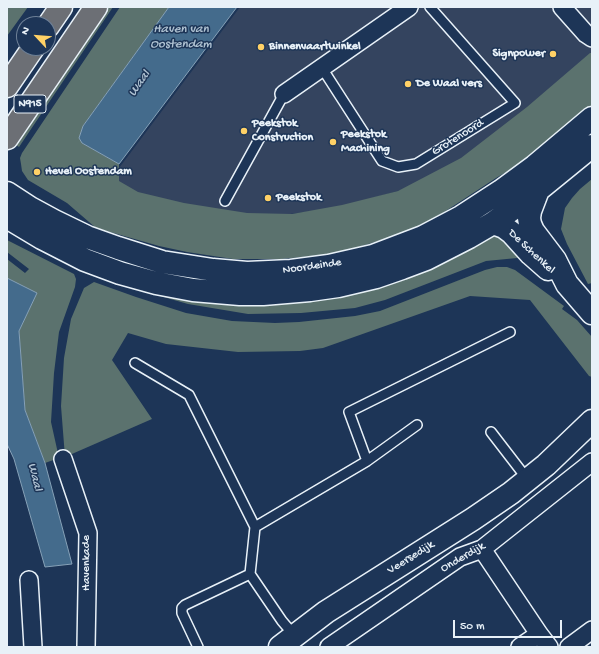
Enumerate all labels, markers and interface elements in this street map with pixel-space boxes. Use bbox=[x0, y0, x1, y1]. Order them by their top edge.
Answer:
north arrow bbox=[16, 16, 56, 56]
water label: Haven van Oostendam bbox=[150, 22, 212, 53]
text: N bbox=[19, 25, 33, 37]
place label: Binnenvaartwinkel bbox=[269, 40, 361, 54]
marker: Binnenvaartwinkel bbox=[256, 42, 266, 52]
place label: Signpower bbox=[492, 47, 545, 61]
marker: Signpower bbox=[548, 49, 558, 59]
water label: Waal bbox=[125, 68, 155, 100]
place label: De Waal vers bbox=[416, 77, 482, 91]
marker: De Waal vers bbox=[403, 79, 413, 89]
road number: N915 bbox=[14, 95, 46, 113]
street label: Grotenoord bbox=[429, 116, 487, 160]
place label: Peekstok Construction bbox=[252, 117, 313, 145]
marker: Peekstok Construction bbox=[239, 126, 249, 136]
place label: Peekstok Machining bbox=[341, 128, 390, 156]
marker: Peekstok Machining bbox=[328, 137, 338, 147]
place label: Hevel Oostendam bbox=[45, 165, 132, 179]
marker: Hevel Oostendam bbox=[32, 167, 42, 177]
place label: Peekstok bbox=[276, 191, 321, 205]
marker: Peekstok bbox=[263, 193, 273, 203]
street label: De Schenkel bbox=[505, 227, 557, 277]
street label: Noordeinde bbox=[282, 256, 342, 278]
water label: Waal bbox=[23, 461, 45, 493]
street label: Havenkade bbox=[80, 535, 94, 591]
street label: Veersedijk bbox=[385, 538, 437, 578]
street label: Onderdijk bbox=[438, 540, 488, 576]
scale bar bbox=[455, 612, 564, 638]
text: 50 m bbox=[460, 620, 485, 634]

